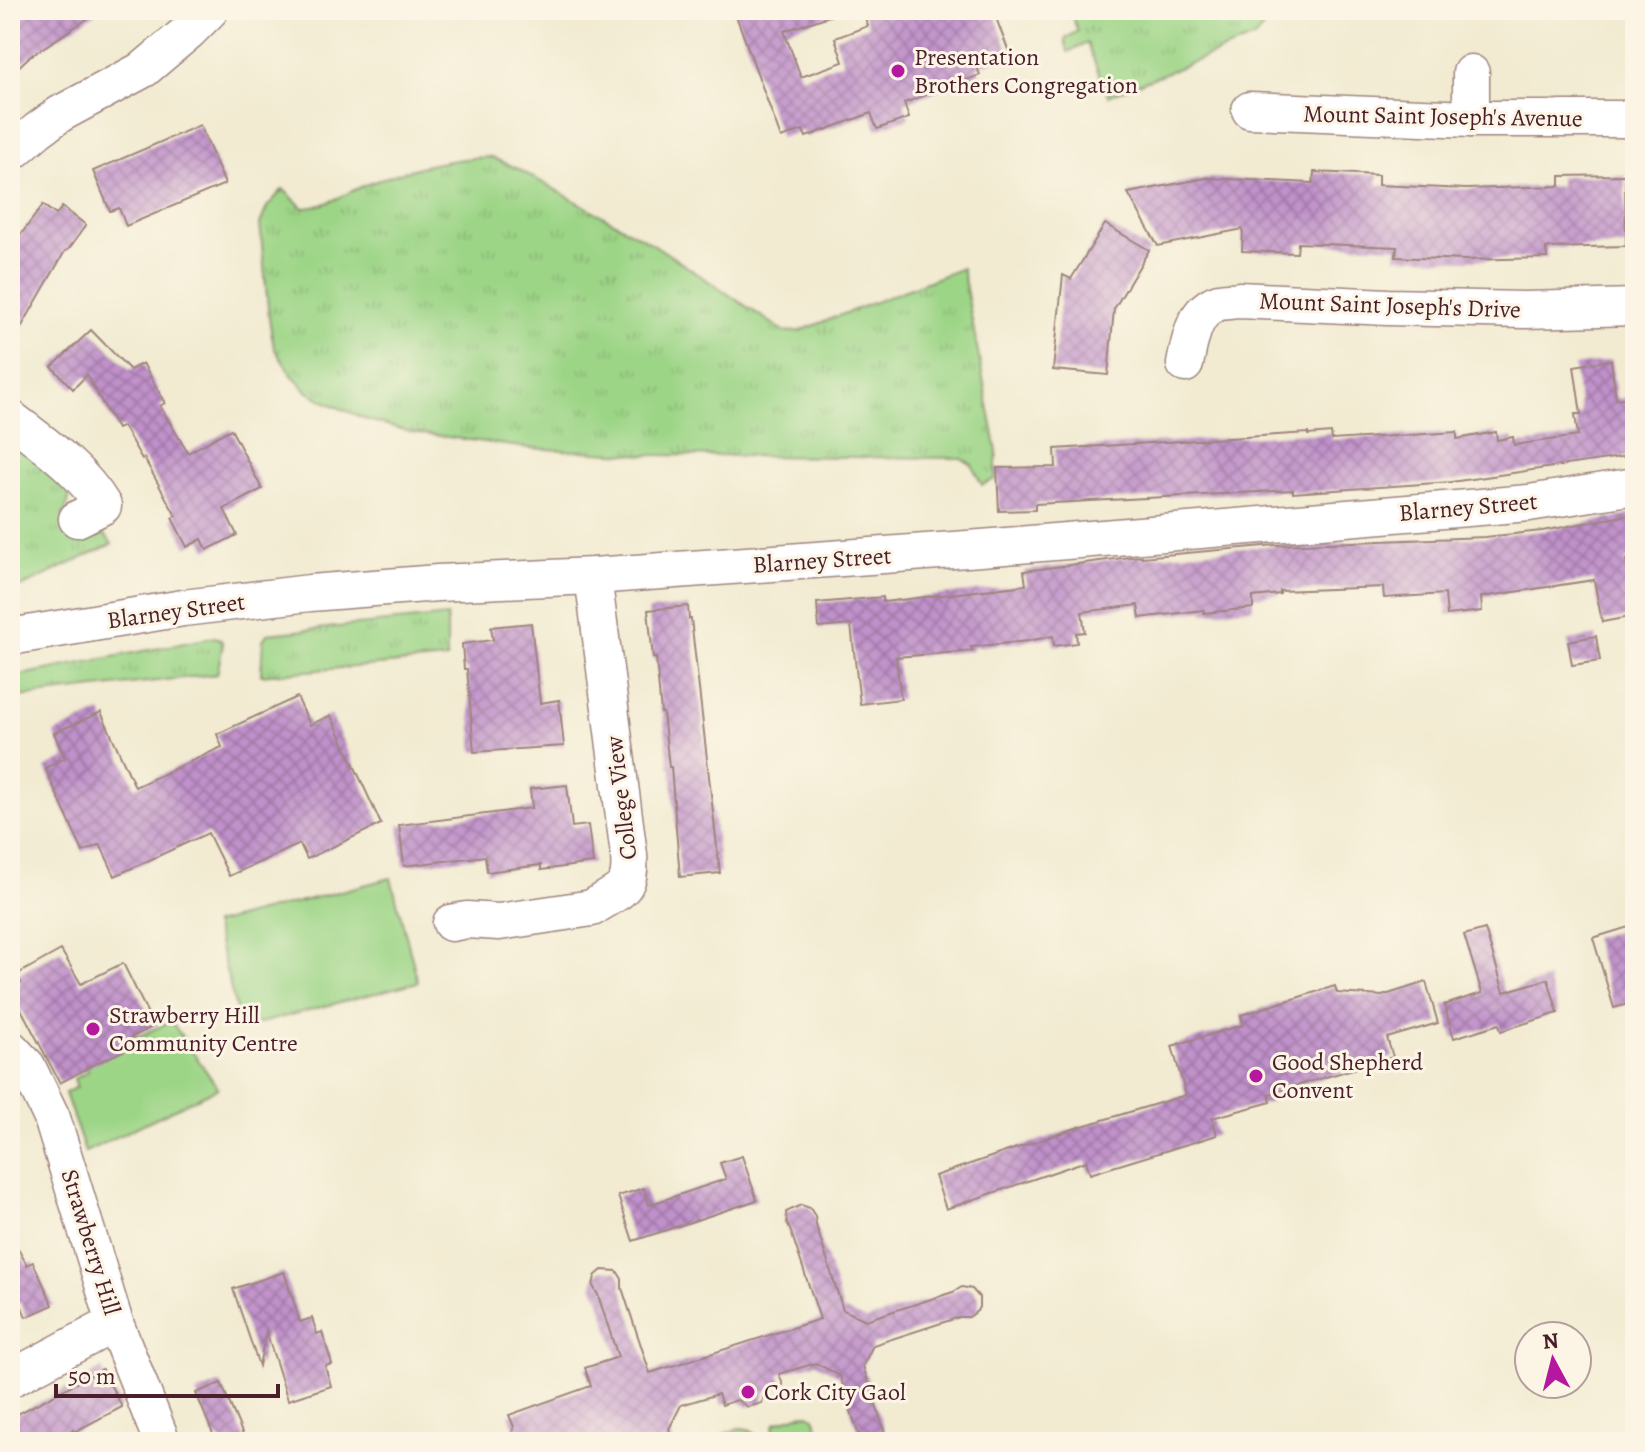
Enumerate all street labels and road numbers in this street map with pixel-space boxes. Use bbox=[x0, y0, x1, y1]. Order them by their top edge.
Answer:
street label: Mount Saint Joseph's Avenue bbox=[1303, 98, 1583, 134]
street label: Mount Saint Joseph's Drive bbox=[1259, 284, 1521, 326]
street label: Blarney Street bbox=[1397, 485, 1539, 529]
street label: Blarney Street bbox=[752, 539, 892, 581]
street label: Blarney Street bbox=[105, 585, 247, 637]
street label: College View bbox=[598, 734, 644, 862]
street label: Strawberry Hill bbox=[54, 1165, 128, 1319]

